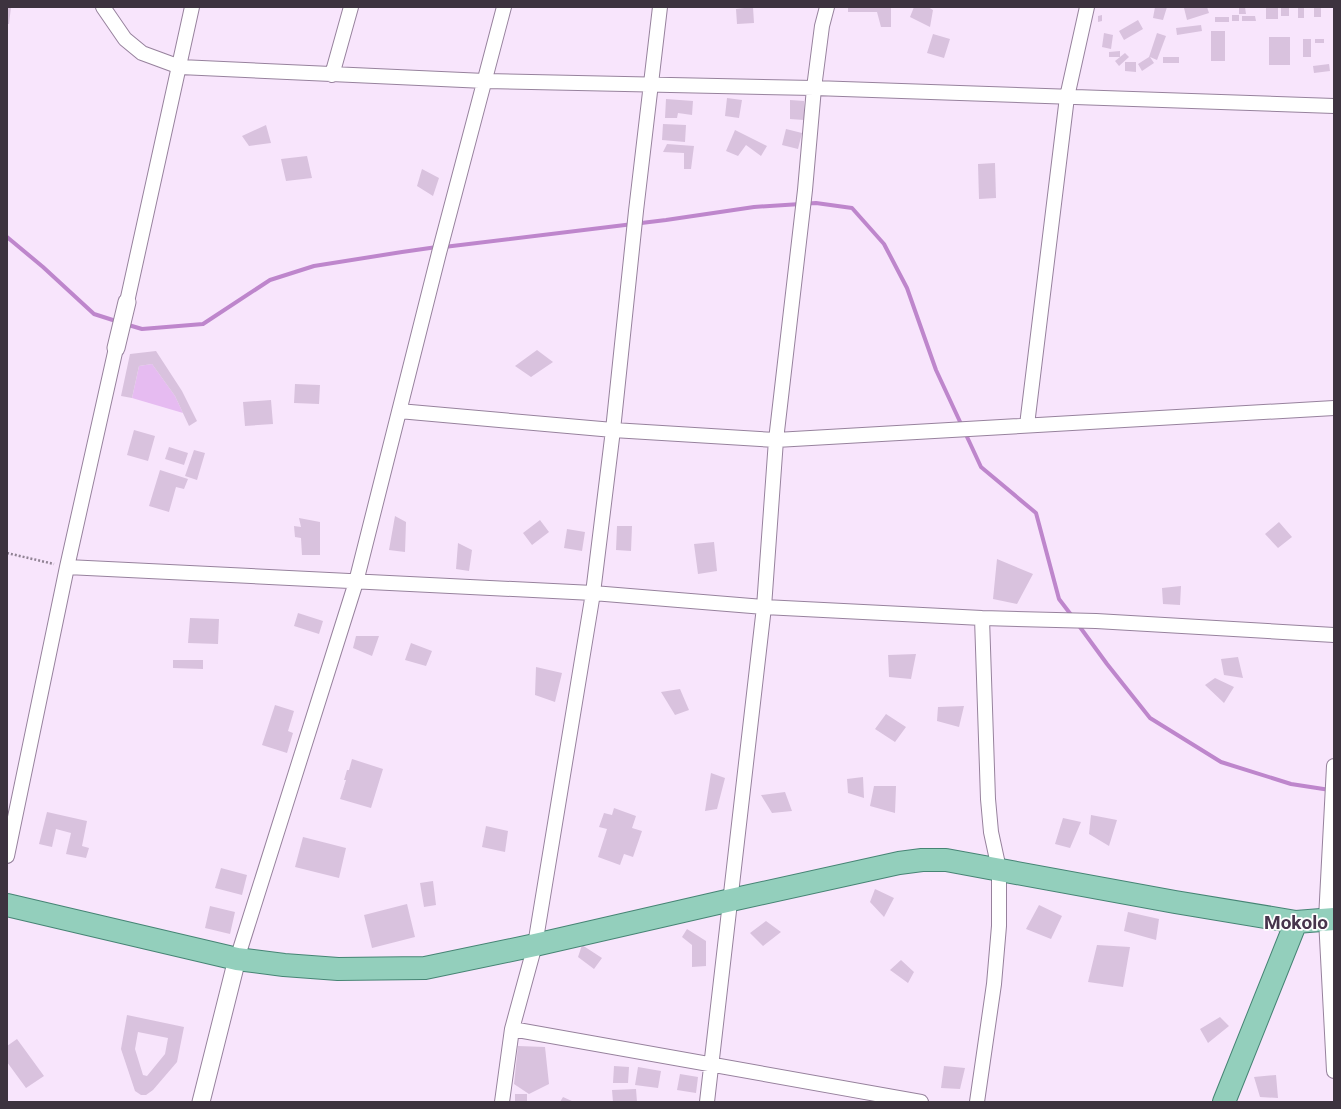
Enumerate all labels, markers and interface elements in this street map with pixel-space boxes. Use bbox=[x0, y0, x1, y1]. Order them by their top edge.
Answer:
district label: Mokolo bbox=[1264, 911, 1328, 934]

